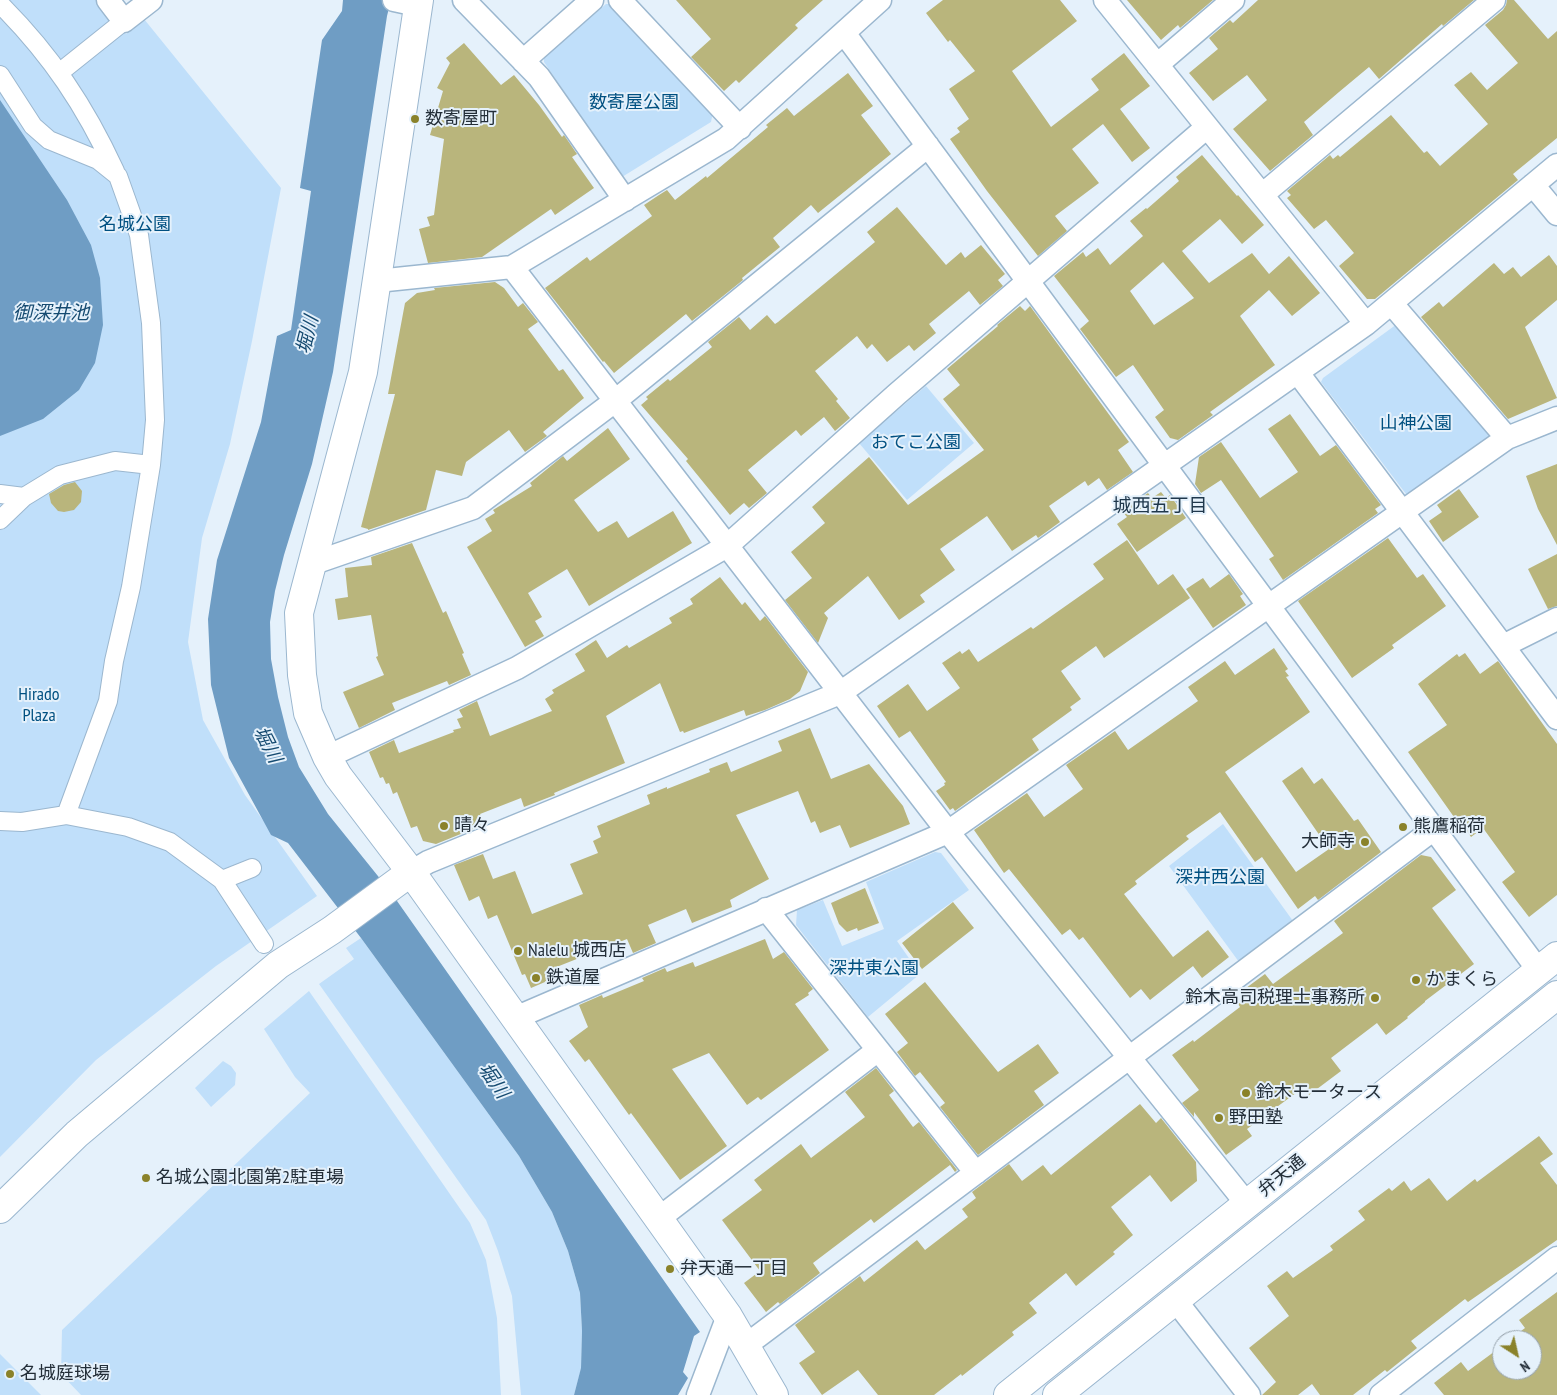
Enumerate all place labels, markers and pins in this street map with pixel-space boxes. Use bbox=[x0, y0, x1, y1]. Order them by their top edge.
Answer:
place label: 数寄屋町 bbox=[425, 108, 497, 130]
marker: 数寄屋町 bbox=[409, 113, 421, 125]
place label: 晴々 bbox=[454, 815, 490, 837]
place label: 熊鷹稲荷 bbox=[1413, 816, 1485, 838]
marker: 晴々 bbox=[438, 820, 450, 832]
marker: 熊鷹稲荷 bbox=[1397, 821, 1409, 833]
place label: 大師寺 bbox=[1301, 831, 1355, 853]
marker: 大師寺 bbox=[1359, 836, 1371, 848]
place label: Nalelu 城西店 bbox=[528, 940, 626, 962]
marker: Nalelu 城西店 bbox=[512, 945, 524, 957]
place label: 鉄道屋 bbox=[546, 967, 600, 989]
place label: かまくら bbox=[1426, 969, 1498, 991]
marker: 鉄道屋 bbox=[530, 972, 542, 984]
marker: かまくら bbox=[1410, 974, 1422, 986]
place label: 鈴木高司税理士事務所 bbox=[1185, 987, 1365, 1009]
marker: 鈴木高司税理士事務所 bbox=[1369, 992, 1381, 1004]
place label: 鈴木モータース bbox=[1256, 1082, 1382, 1104]
marker: 鈴木モータース bbox=[1240, 1087, 1252, 1099]
place label: 野田塾 bbox=[1229, 1107, 1283, 1129]
marker: 野田塾 bbox=[1213, 1112, 1225, 1124]
place label: 名城公園北園第2駐車場 bbox=[156, 1167, 344, 1189]
marker: 名城公園北園第2駐車場 bbox=[140, 1172, 152, 1184]
place label: 弁天通一丁目 bbox=[680, 1258, 788, 1280]
marker: 弁天通一丁目 bbox=[664, 1263, 676, 1275]
place label: 名城庭球場 bbox=[20, 1363, 110, 1385]
marker: 名城庭球場 bbox=[4, 1368, 16, 1380]

